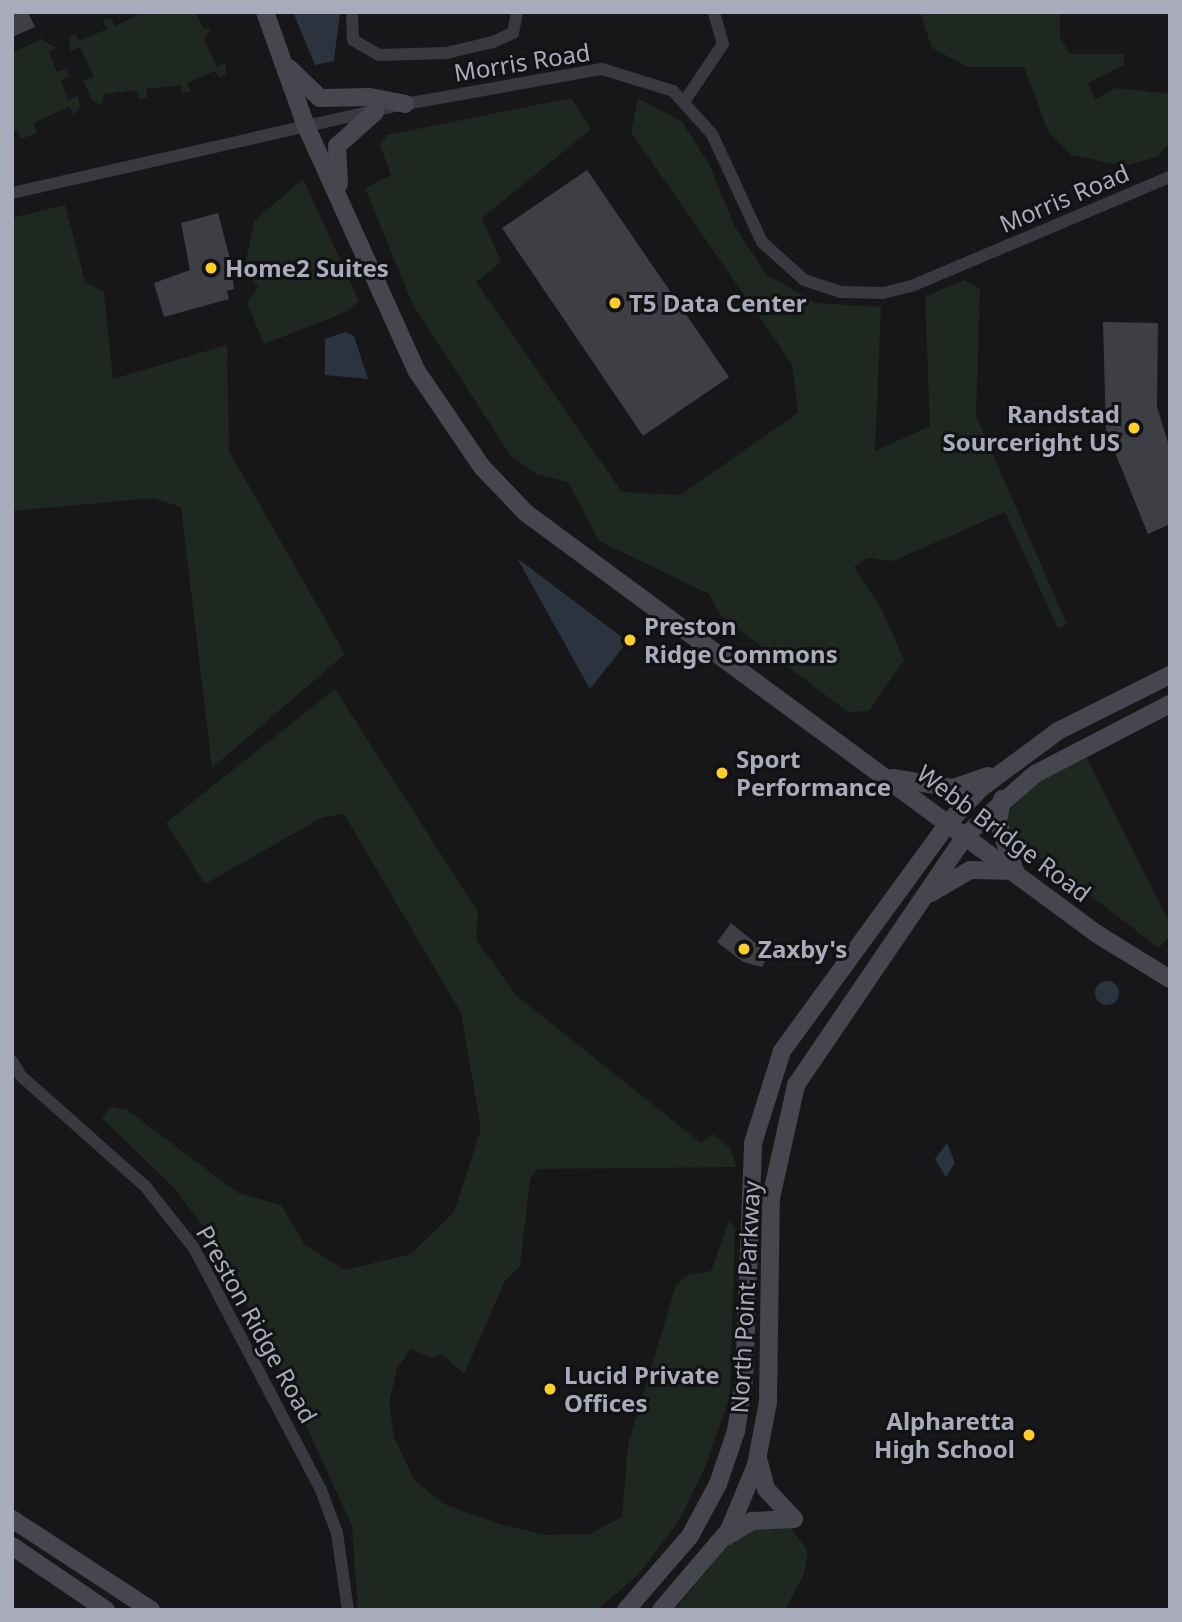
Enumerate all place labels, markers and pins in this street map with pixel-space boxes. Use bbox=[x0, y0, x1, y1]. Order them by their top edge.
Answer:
place label: Home2 Suites bbox=[225, 254, 389, 282]
marker: Home2 Suites bbox=[203, 260, 219, 276]
place label: T5 Data Center bbox=[629, 289, 807, 317]
marker: T5 Data Center bbox=[607, 295, 623, 311]
place label: Randstad Sourceright US bbox=[943, 400, 1120, 456]
marker: Randstad Sourceright US bbox=[1126, 420, 1142, 436]
place label: Preston Ridge Commons bbox=[644, 612, 838, 668]
marker: Preston Ridge Commons bbox=[622, 632, 638, 648]
place label: Sport Performance bbox=[736, 745, 891, 801]
marker: Sport Performance bbox=[714, 765, 730, 781]
place label: Zaxby's bbox=[758, 935, 847, 963]
marker: Zaxby's bbox=[736, 941, 752, 957]
place label: Lucid Private Offices bbox=[564, 1361, 720, 1417]
marker: Lucid Private Offices bbox=[542, 1381, 558, 1397]
place label: Alpharetta High School bbox=[874, 1407, 1015, 1463]
marker: Alpharetta High School bbox=[1021, 1427, 1037, 1443]

